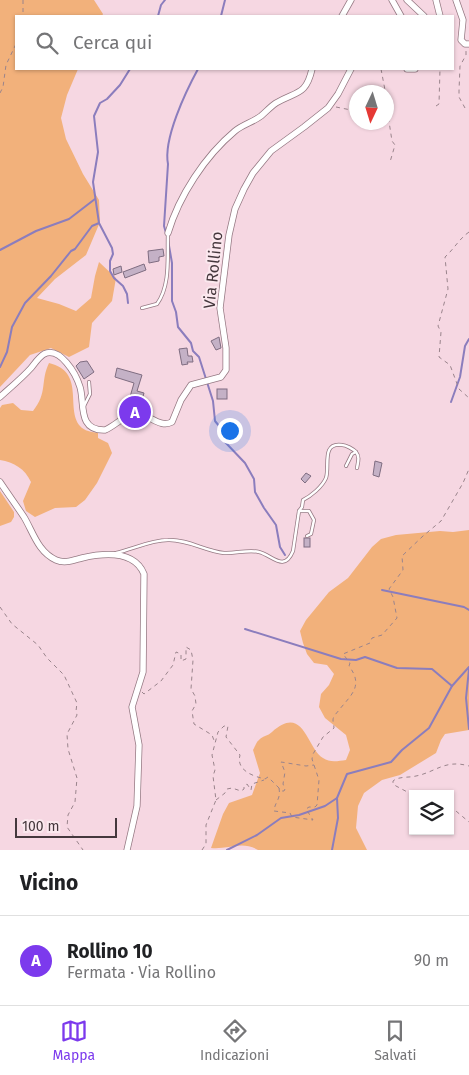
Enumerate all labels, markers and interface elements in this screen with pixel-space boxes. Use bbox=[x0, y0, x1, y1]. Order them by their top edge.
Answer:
search box bbox=[15, 15, 454, 70]
icon: search bbox=[33, 29, 61, 57]
text: Cerca qui bbox=[73, 31, 152, 54]
north arrow bbox=[349, 85, 394, 130]
street label: Via Rollino bbox=[199, 230, 227, 310]
pin: A bbox=[119, 393, 151, 431]
your location bbox=[217, 418, 243, 444]
map controls bbox=[409, 790, 454, 835]
button: layers bbox=[409, 790, 454, 835]
scale bar bbox=[15, 815, 118, 838]
text: 100 m bbox=[22, 818, 59, 835]
text: Vicino bbox=[20, 870, 78, 896]
text: Rollino 10 bbox=[67, 940, 153, 963]
text: A bbox=[31, 951, 41, 970]
text: 90 m bbox=[414, 951, 449, 970]
text: Fermata · Via Rollino bbox=[67, 963, 216, 982]
tab: Mappa bbox=[52, 1017, 95, 1064]
tab: Indicazioni bbox=[200, 1017, 269, 1064]
tab: Salvati bbox=[374, 1017, 417, 1064]

